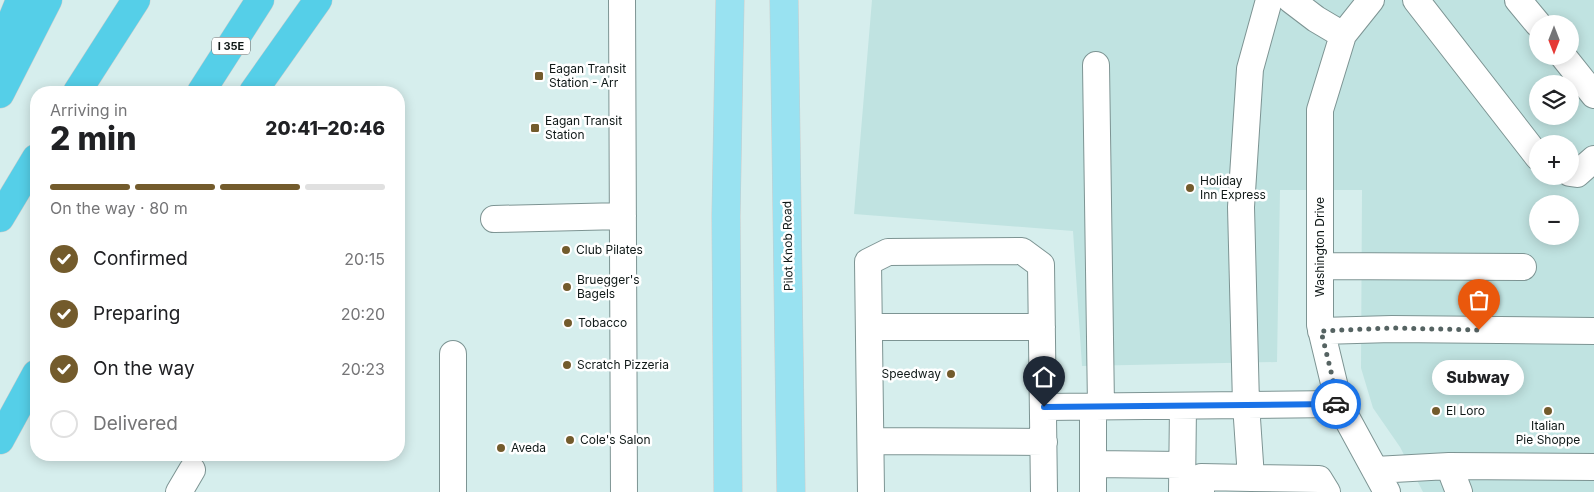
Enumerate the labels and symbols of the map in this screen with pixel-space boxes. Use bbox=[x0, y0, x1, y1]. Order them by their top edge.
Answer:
north arrow bbox=[1529, 15, 1579, 65]
road number: I 35E bbox=[212, 37, 250, 54]
place label: Eagan Transit Station - Arr bbox=[549, 61, 626, 90]
marker: Eagan Transit Station - Arr bbox=[533, 70, 545, 82]
place label: Eagan Transit Station bbox=[545, 113, 622, 142]
marker: Eagan Transit Station bbox=[529, 122, 541, 134]
place label: Holiday Inn Express bbox=[1200, 173, 1266, 202]
marker: Holiday Inn Express bbox=[1184, 182, 1196, 194]
street label: Washington Drive bbox=[1312, 197, 1327, 297]
street label: Pilot Knob Road bbox=[779, 201, 796, 291]
place label: Club Pilates bbox=[576, 242, 643, 257]
marker: Club Pilates bbox=[560, 244, 572, 256]
place label: Bruegger's Bagels bbox=[577, 272, 640, 301]
pin bbox=[1458, 279, 1500, 330]
marker: Bruegger's Bagels bbox=[561, 281, 573, 293]
place label: Tobacco bbox=[578, 315, 627, 330]
marker: Tobacco bbox=[562, 317, 574, 329]
pin bbox=[1023, 356, 1065, 407]
place label: Scratch Pizzeria bbox=[577, 357, 669, 372]
marker: Scratch Pizzeria bbox=[561, 359, 573, 371]
callout: Subway bbox=[1433, 360, 1525, 395]
place label: Speedway bbox=[881, 366, 941, 381]
marker: Speedway bbox=[945, 368, 957, 380]
courier bbox=[1311, 379, 1361, 429]
place label: El Loro bbox=[1446, 403, 1485, 418]
marker: El Loro bbox=[1430, 405, 1442, 417]
marker: Italian Pie Shoppe bbox=[1542, 405, 1554, 417]
place label: Italian Pie Shoppe bbox=[1516, 418, 1580, 447]
place label: Cole's Salon bbox=[580, 432, 651, 447]
marker: Cole's Salon bbox=[564, 434, 576, 446]
place label: Aveda bbox=[511, 440, 546, 455]
marker: Aveda bbox=[495, 442, 507, 454]

